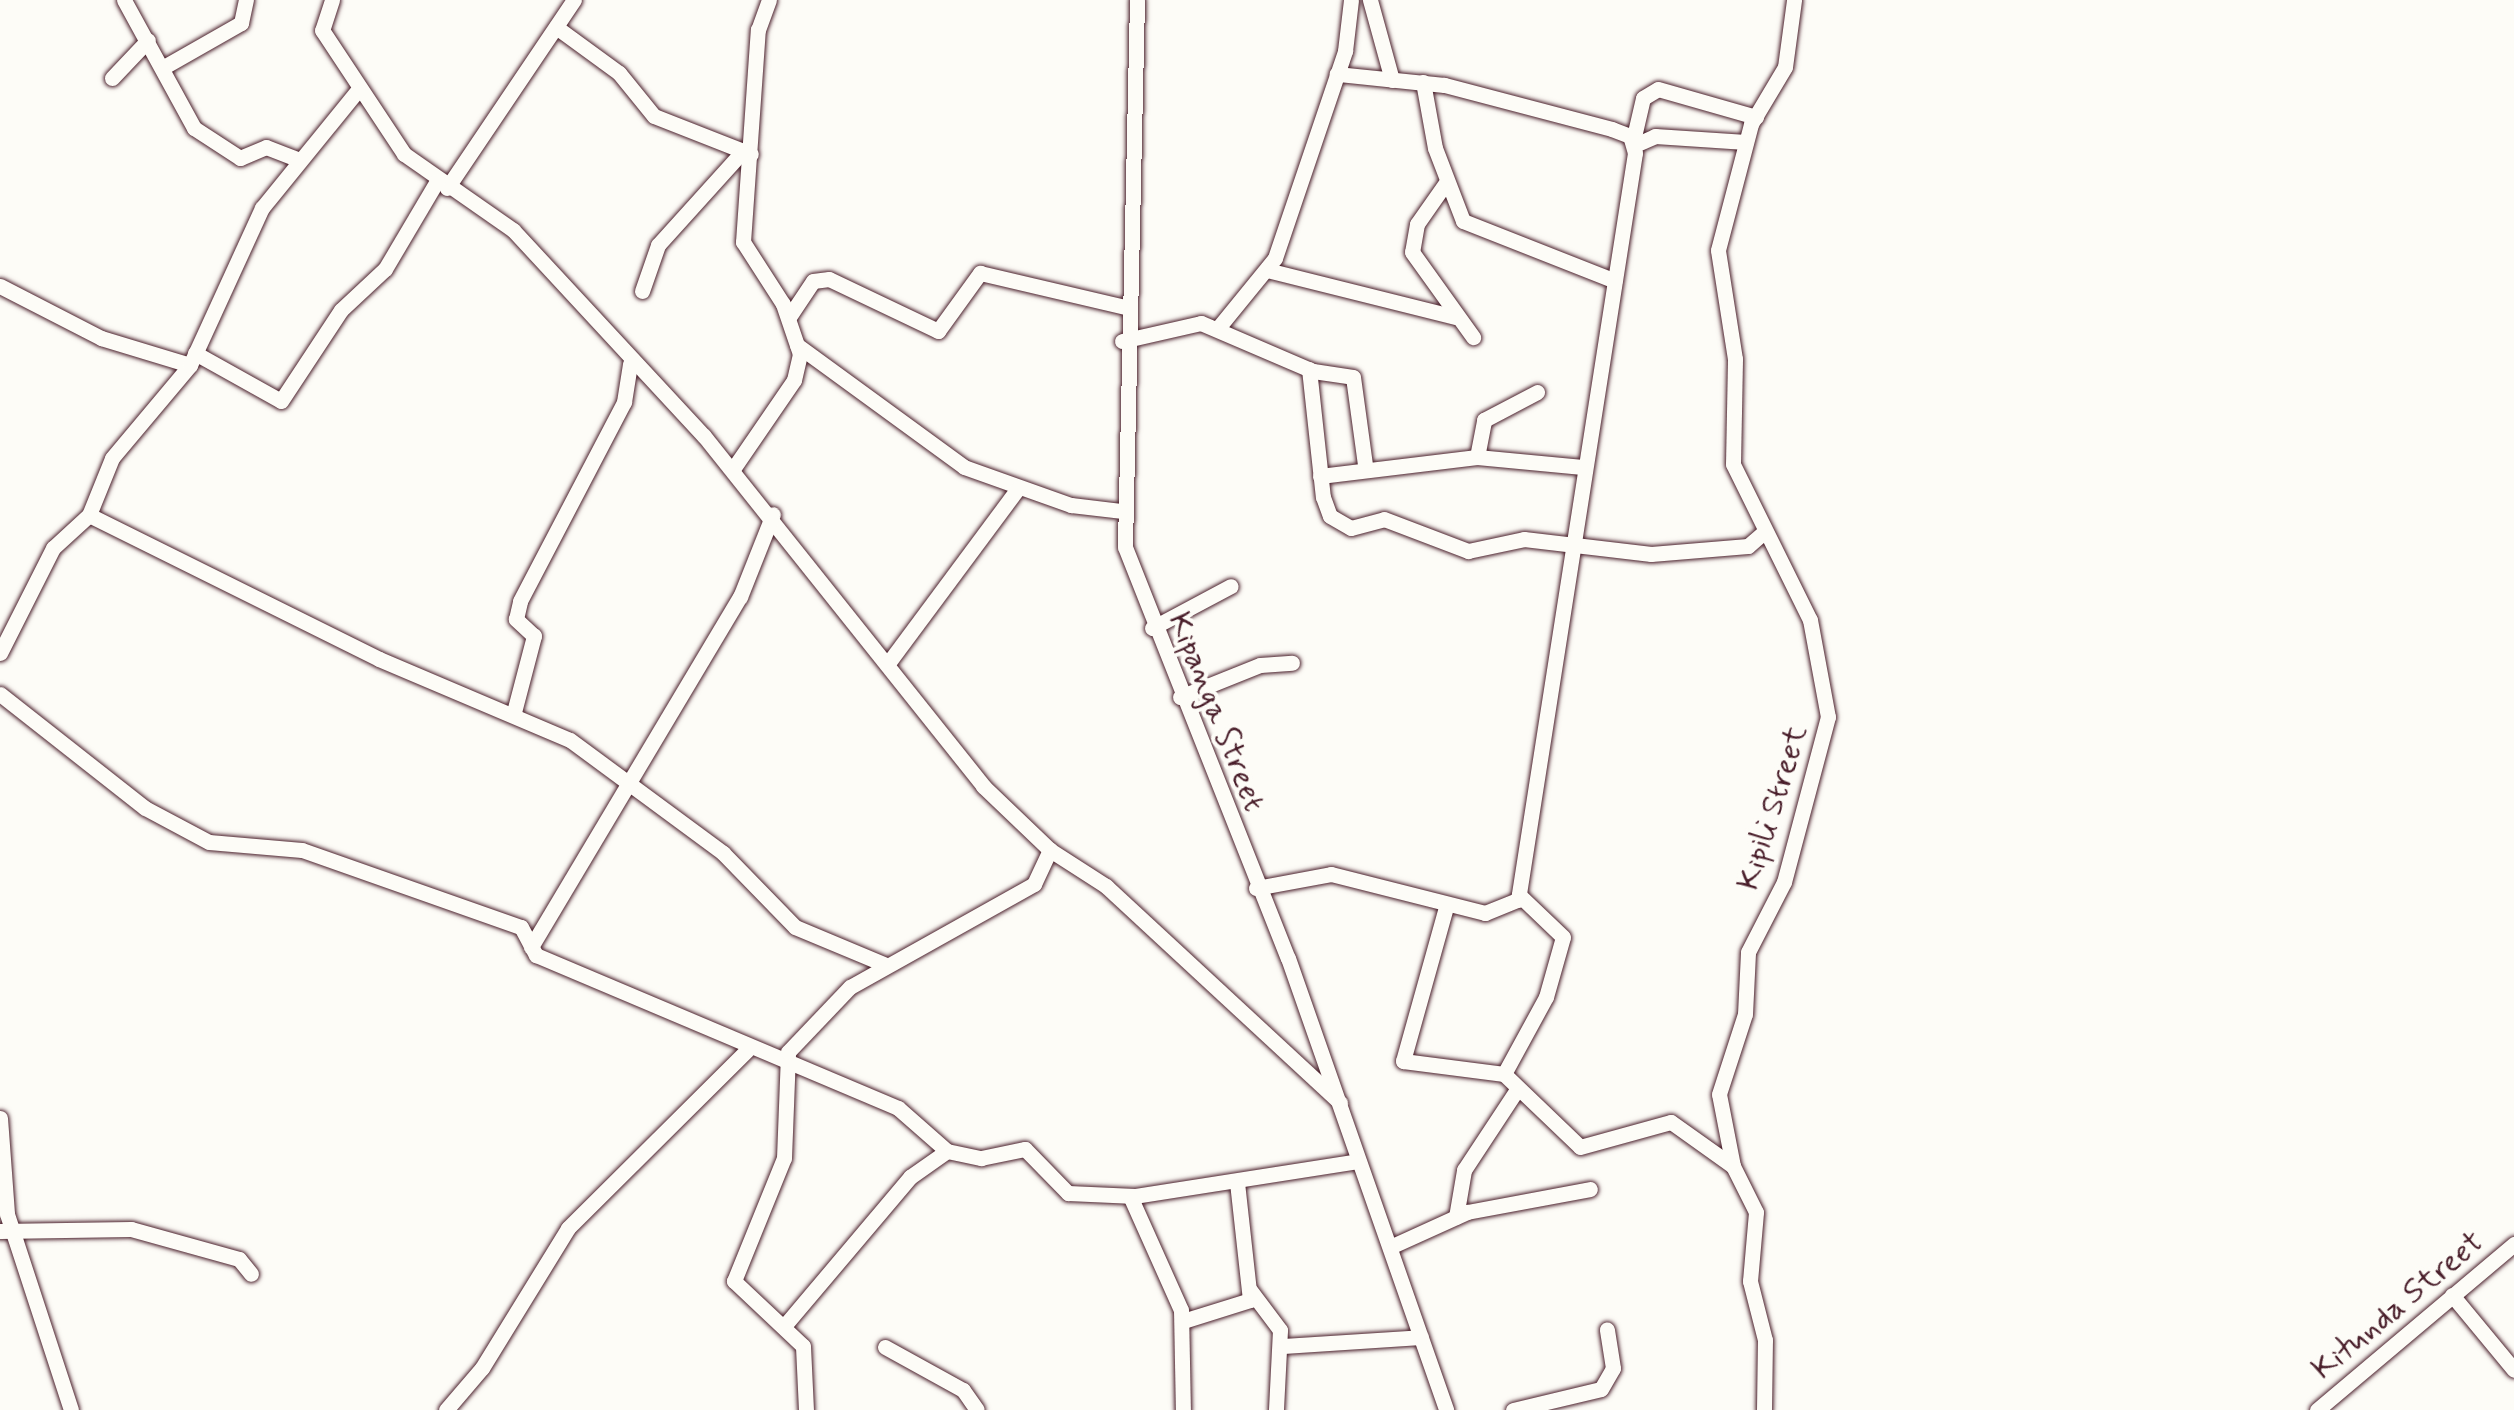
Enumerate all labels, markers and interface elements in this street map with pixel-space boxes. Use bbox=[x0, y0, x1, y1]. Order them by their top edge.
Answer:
street label: Kipanga Street bbox=[1158, 604, 1274, 820]
street label: Kipili Street bbox=[1730, 721, 1816, 895]
street label: Kitunda Street bbox=[2305, 1224, 2491, 1388]

